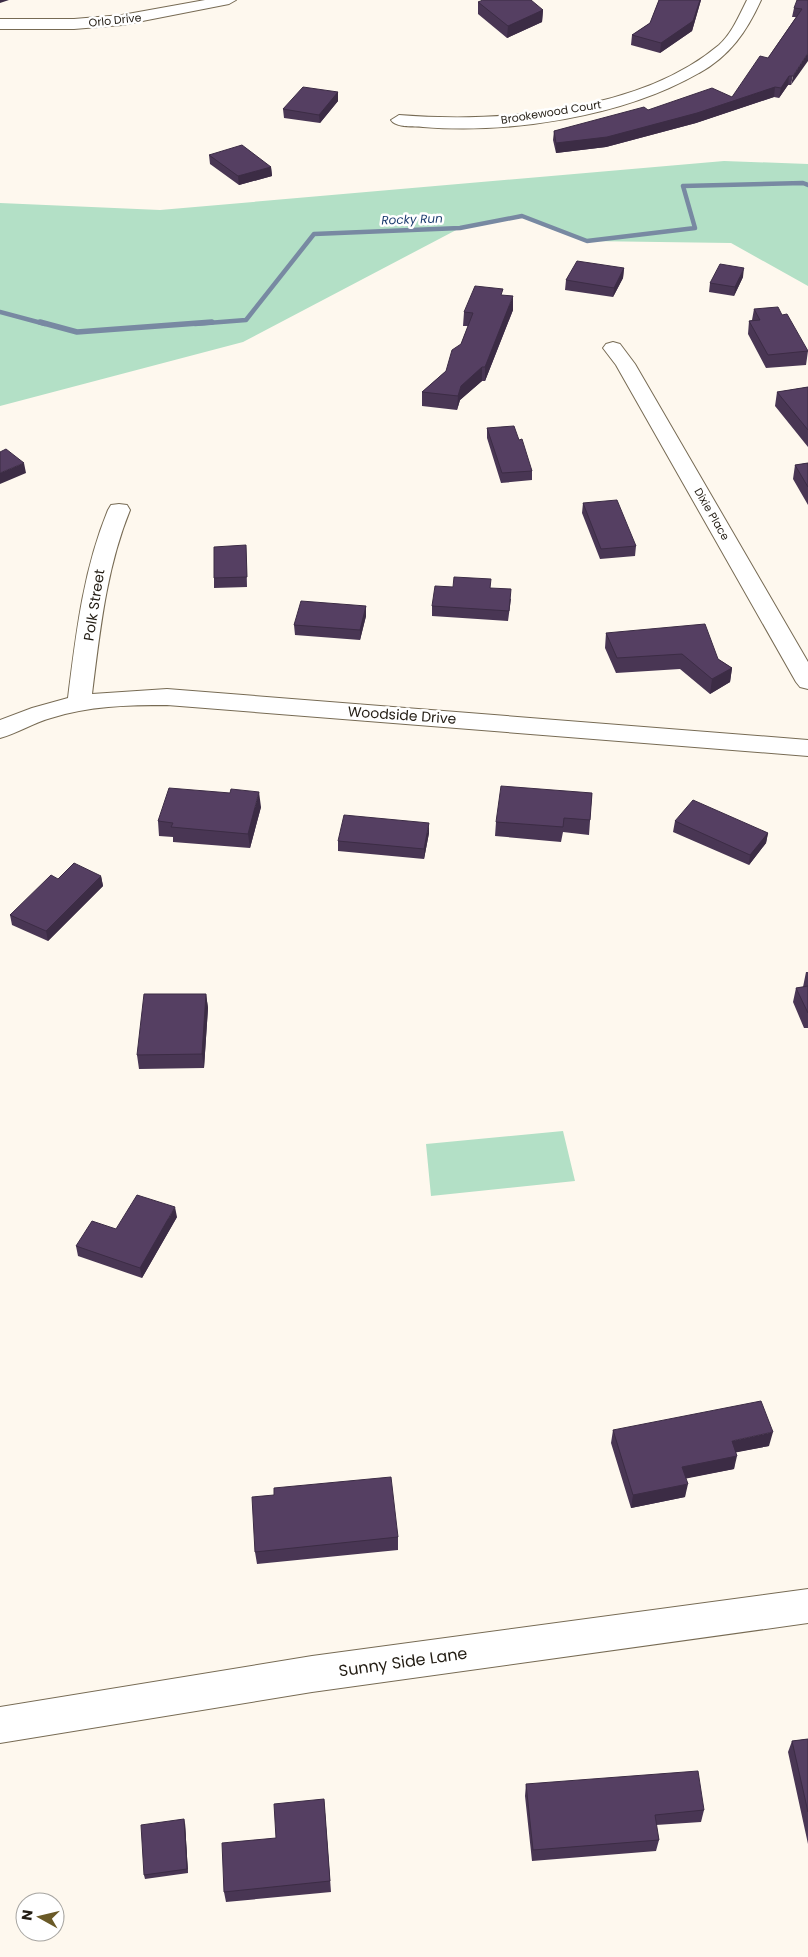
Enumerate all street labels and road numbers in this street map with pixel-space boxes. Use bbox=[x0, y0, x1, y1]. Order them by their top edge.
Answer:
street label: Orlo Drive bbox=[88, 9, 142, 31]
street label: Brookewood Court bbox=[500, 96, 602, 128]
street label: Dixie Place bbox=[691, 485, 734, 543]
street label: Polk Street bbox=[78, 568, 110, 642]
street label: Woodside Drive bbox=[347, 701, 457, 729]
street label: Sunny Side Lane bbox=[337, 1642, 469, 1682]

